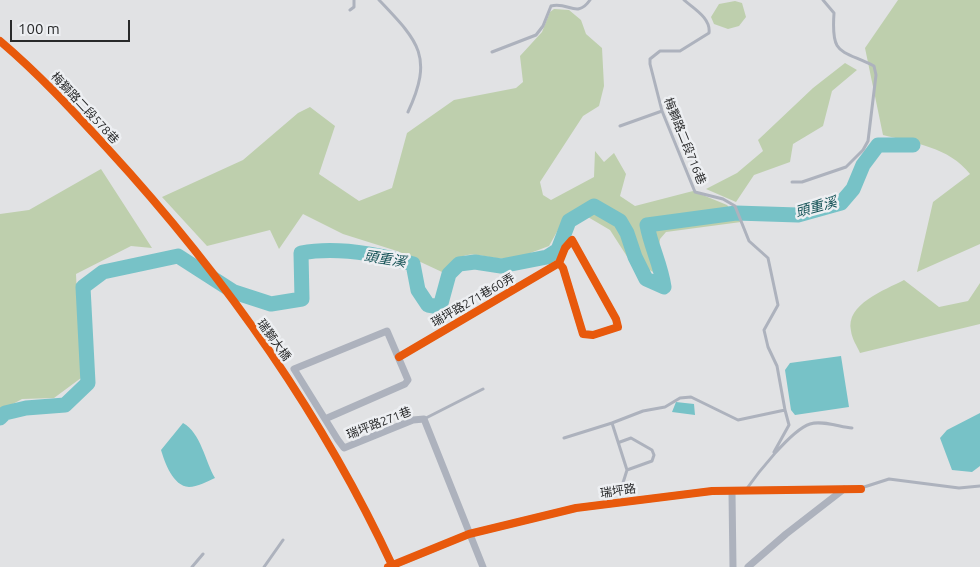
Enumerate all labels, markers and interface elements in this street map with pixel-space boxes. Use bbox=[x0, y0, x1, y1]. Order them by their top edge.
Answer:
scale bar bbox=[12, 10, 132, 42]
text: 100 m bbox=[18, 20, 60, 37]
street label: 梅獅路二段578巷 bbox=[48, 69, 122, 147]
street label: 梅獅路二段716巷 bbox=[661, 96, 709, 186]
water label: 頭重溪 bbox=[794, 193, 838, 221]
water label: 頭重溪 bbox=[363, 247, 407, 271]
street label: 瑞坪路271巷60弄 bbox=[429, 270, 517, 330]
street label: 瑞獅大橋 bbox=[254, 316, 294, 364]
street label: 瑞坪路271巷 bbox=[345, 404, 413, 442]
street label: 瑞坪路 bbox=[599, 481, 637, 501]

